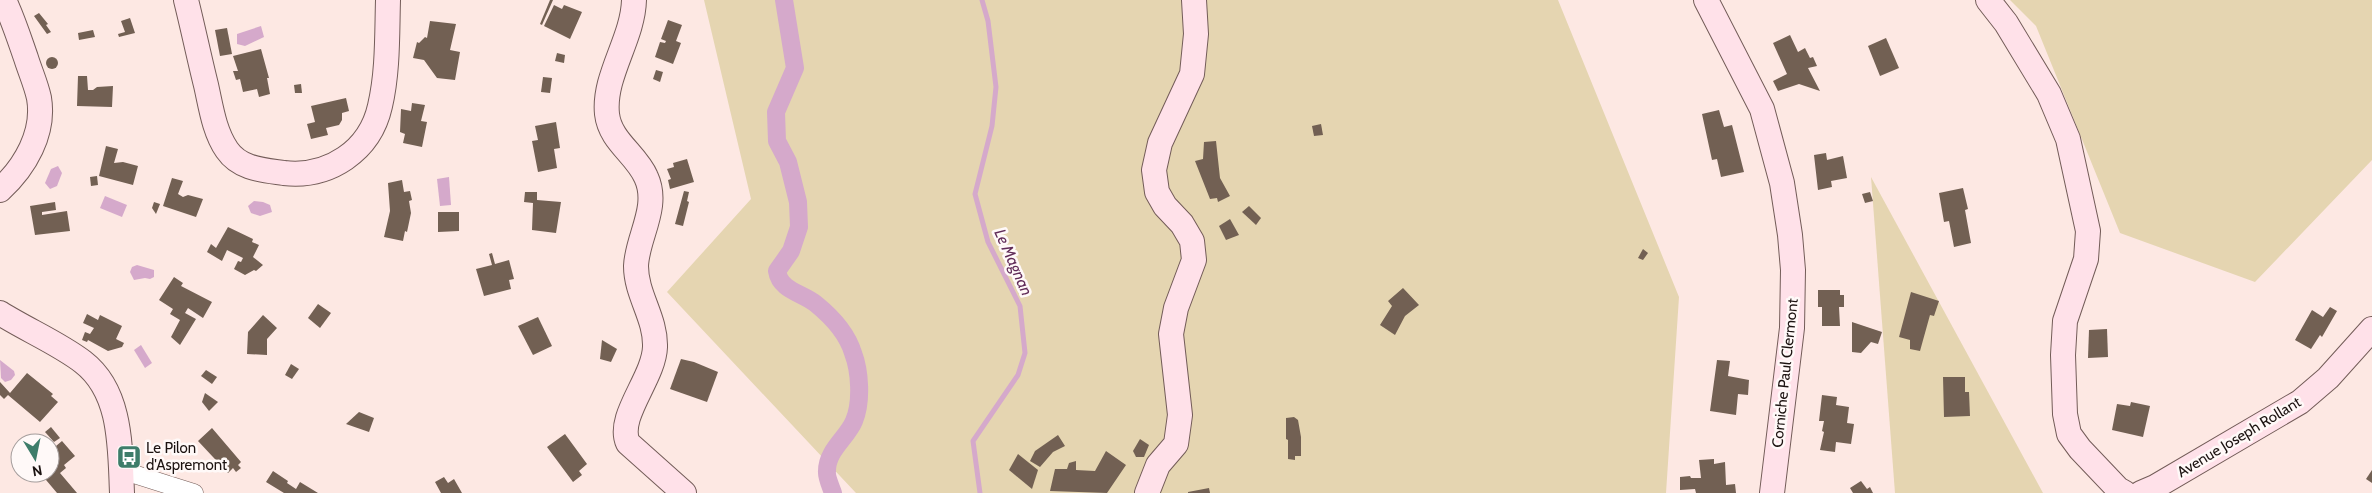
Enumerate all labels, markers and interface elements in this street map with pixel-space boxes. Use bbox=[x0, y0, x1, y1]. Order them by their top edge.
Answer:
water label: Le Magnan bbox=[990, 226, 1037, 298]
street label: Corniche Paul Clermont bbox=[1768, 298, 1802, 448]
street label: Avenue Joseph Rollant bbox=[2174, 393, 2304, 481]
north arrow bbox=[10, 433, 60, 483]
place label: Le Pilon d'Aspremont bbox=[146, 439, 227, 474]
bus stop icon: Le Pilon d'Aspremont bbox=[116, 444, 142, 470]
text: N bbox=[31, 461, 44, 481]

